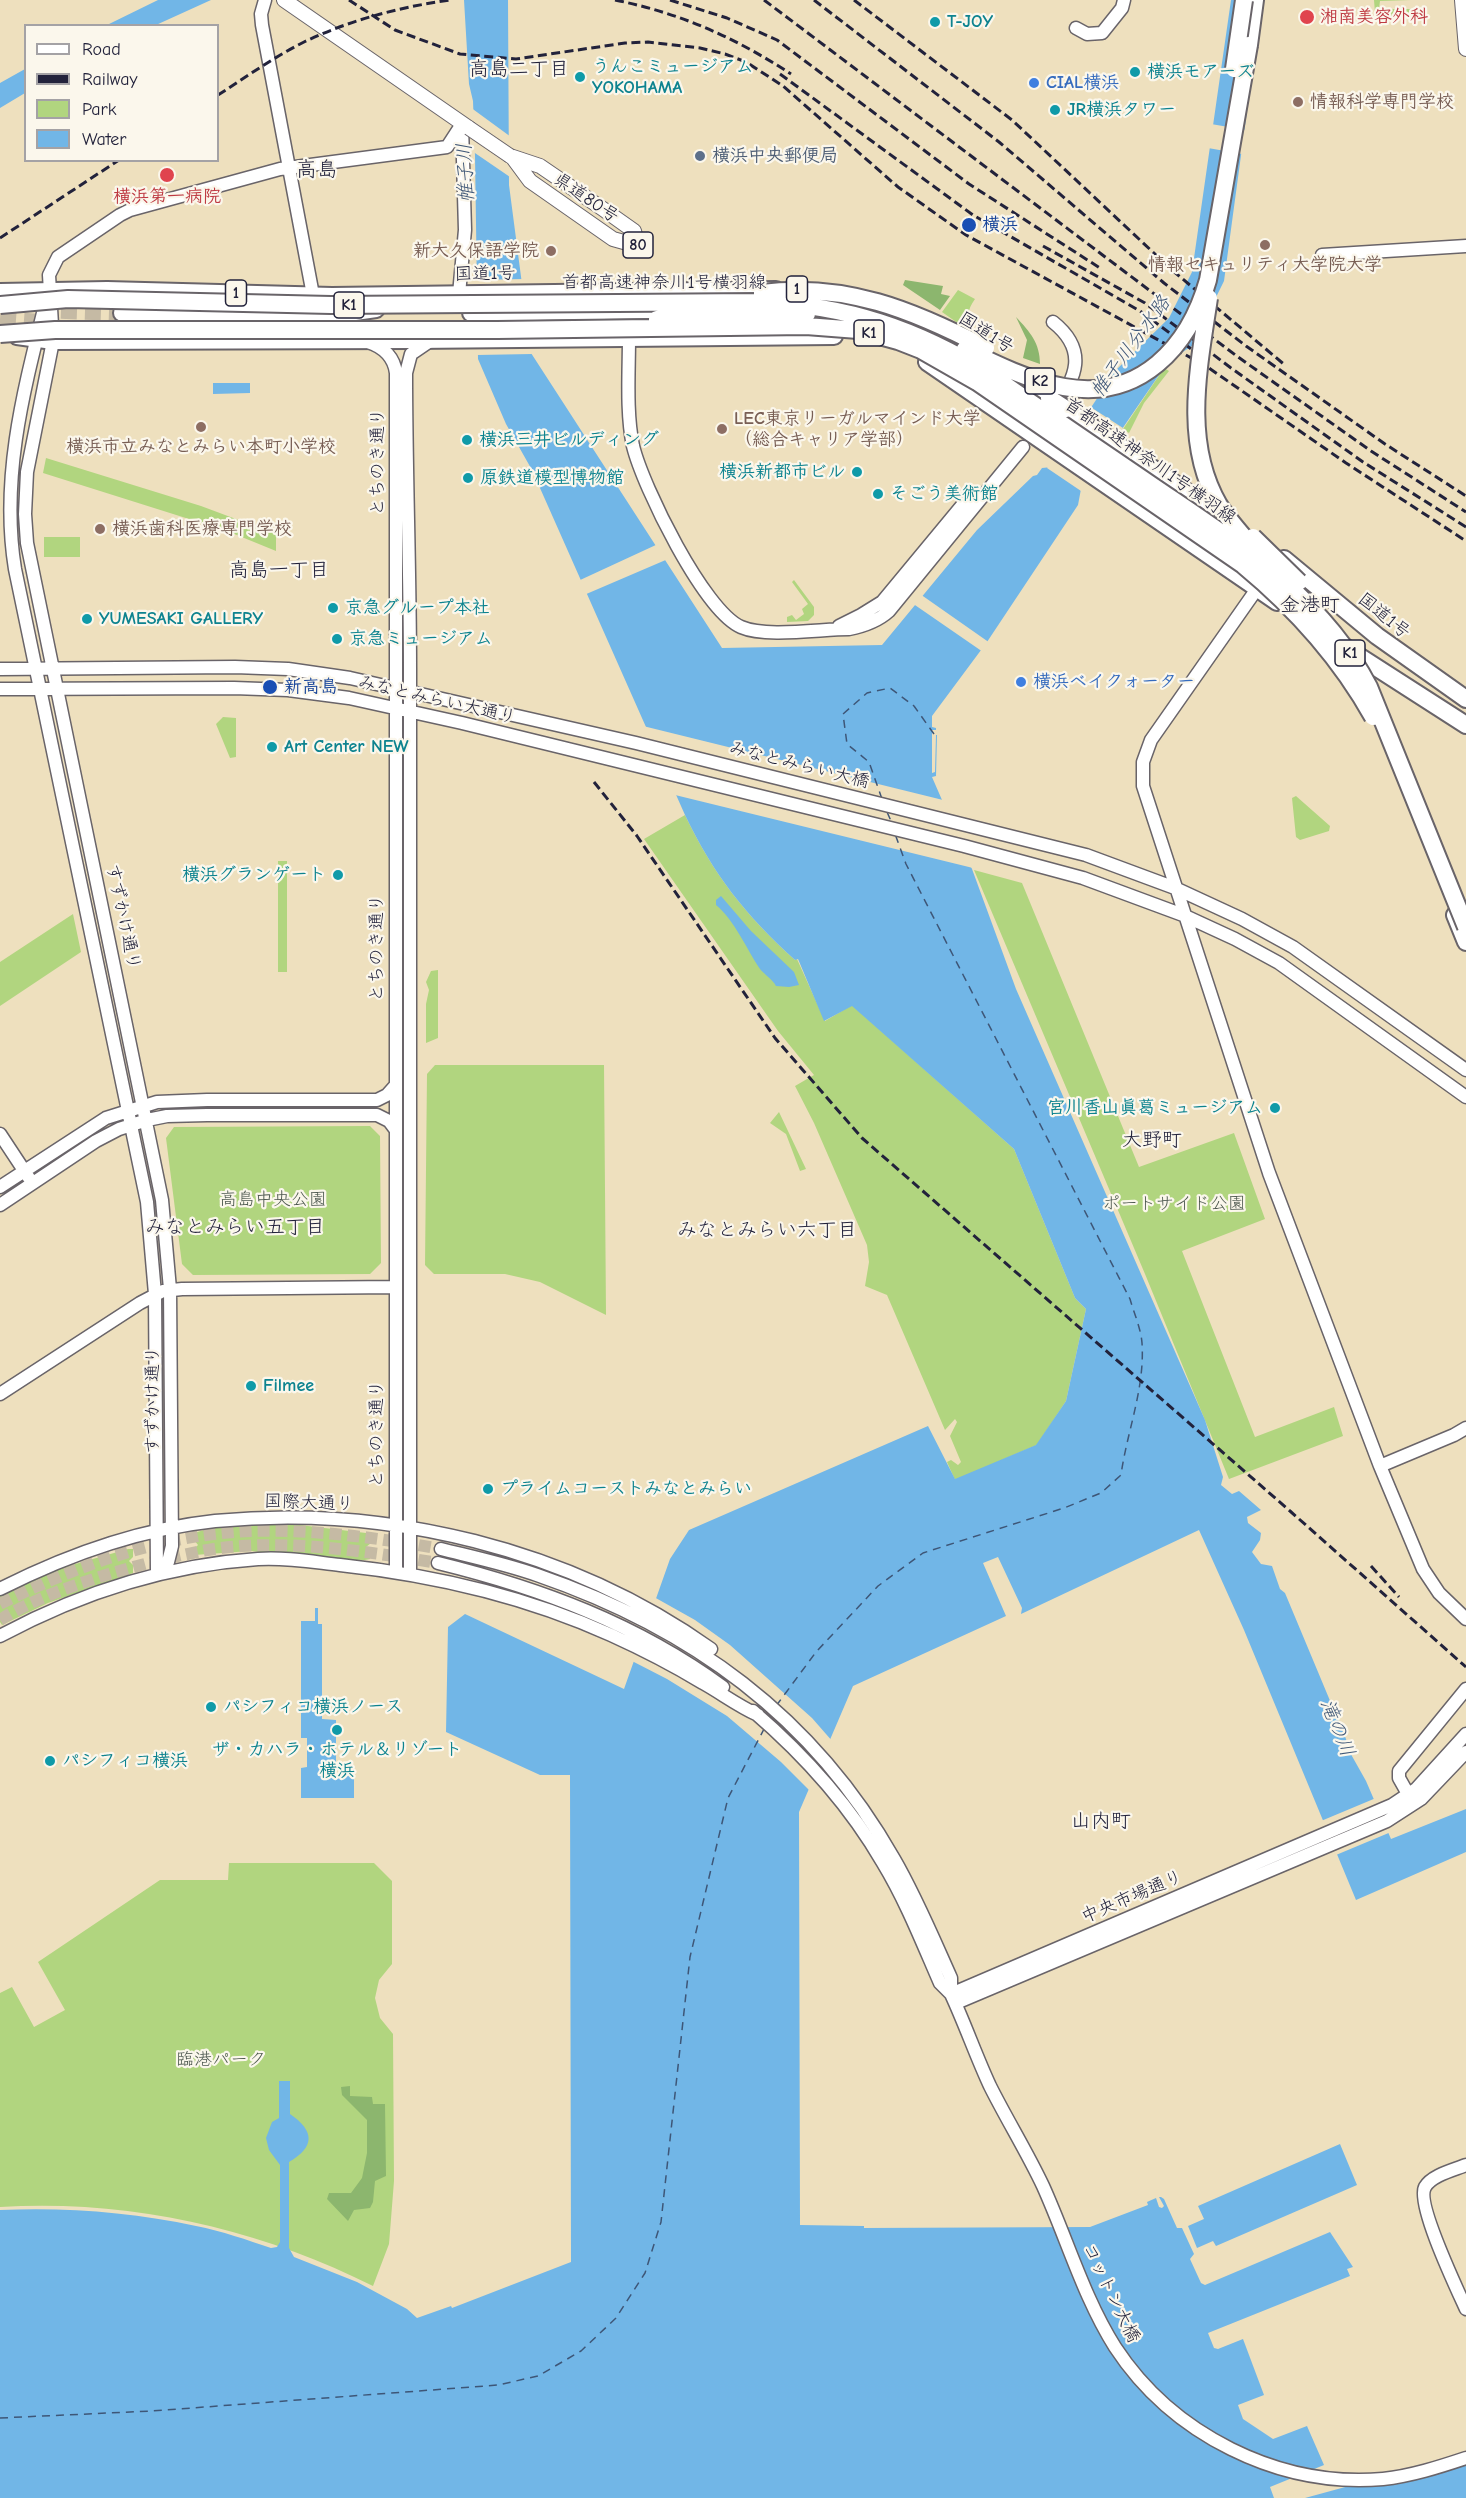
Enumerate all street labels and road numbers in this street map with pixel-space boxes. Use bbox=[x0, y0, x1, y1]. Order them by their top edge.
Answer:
street label: 県道80号 bbox=[549, 168, 623, 228]
road number: 80 bbox=[623, 232, 653, 258]
street label: 国道1号 bbox=[454, 263, 516, 285]
street label: 首都高速神奈川1号横羽線 bbox=[561, 272, 767, 294]
road number: 1 bbox=[786, 276, 808, 302]
road number: 1 bbox=[226, 280, 246, 306]
road number: K1 bbox=[334, 292, 364, 318]
street label: 国道1号 bbox=[954, 308, 1018, 358]
road number: K1 bbox=[854, 320, 884, 346]
road number: K2 bbox=[1025, 368, 1055, 394]
street label: 首都高速神奈川1号横羽線 bbox=[1060, 393, 1240, 529]
street label: とちのき通り bbox=[367, 408, 389, 516]
street label: 国道1号 bbox=[1353, 588, 1415, 644]
road number: K1 bbox=[1335, 640, 1365, 666]
street label: みなとみらい大通り bbox=[356, 671, 518, 729]
street label: みなとみらい大橋 bbox=[727, 737, 871, 793]
street label: すずかけ通り bbox=[101, 862, 145, 972]
street label: とちのき通り bbox=[366, 894, 388, 1002]
street label: すずかけ通り bbox=[142, 1346, 164, 1454]
street label: とちのき通り bbox=[366, 1380, 388, 1488]
street label: 国際大通り bbox=[264, 1491, 354, 1515]
street label: 中央市場通り bbox=[1078, 1866, 1186, 1928]
street label: コットン大橋 bbox=[1078, 2240, 1144, 2346]

